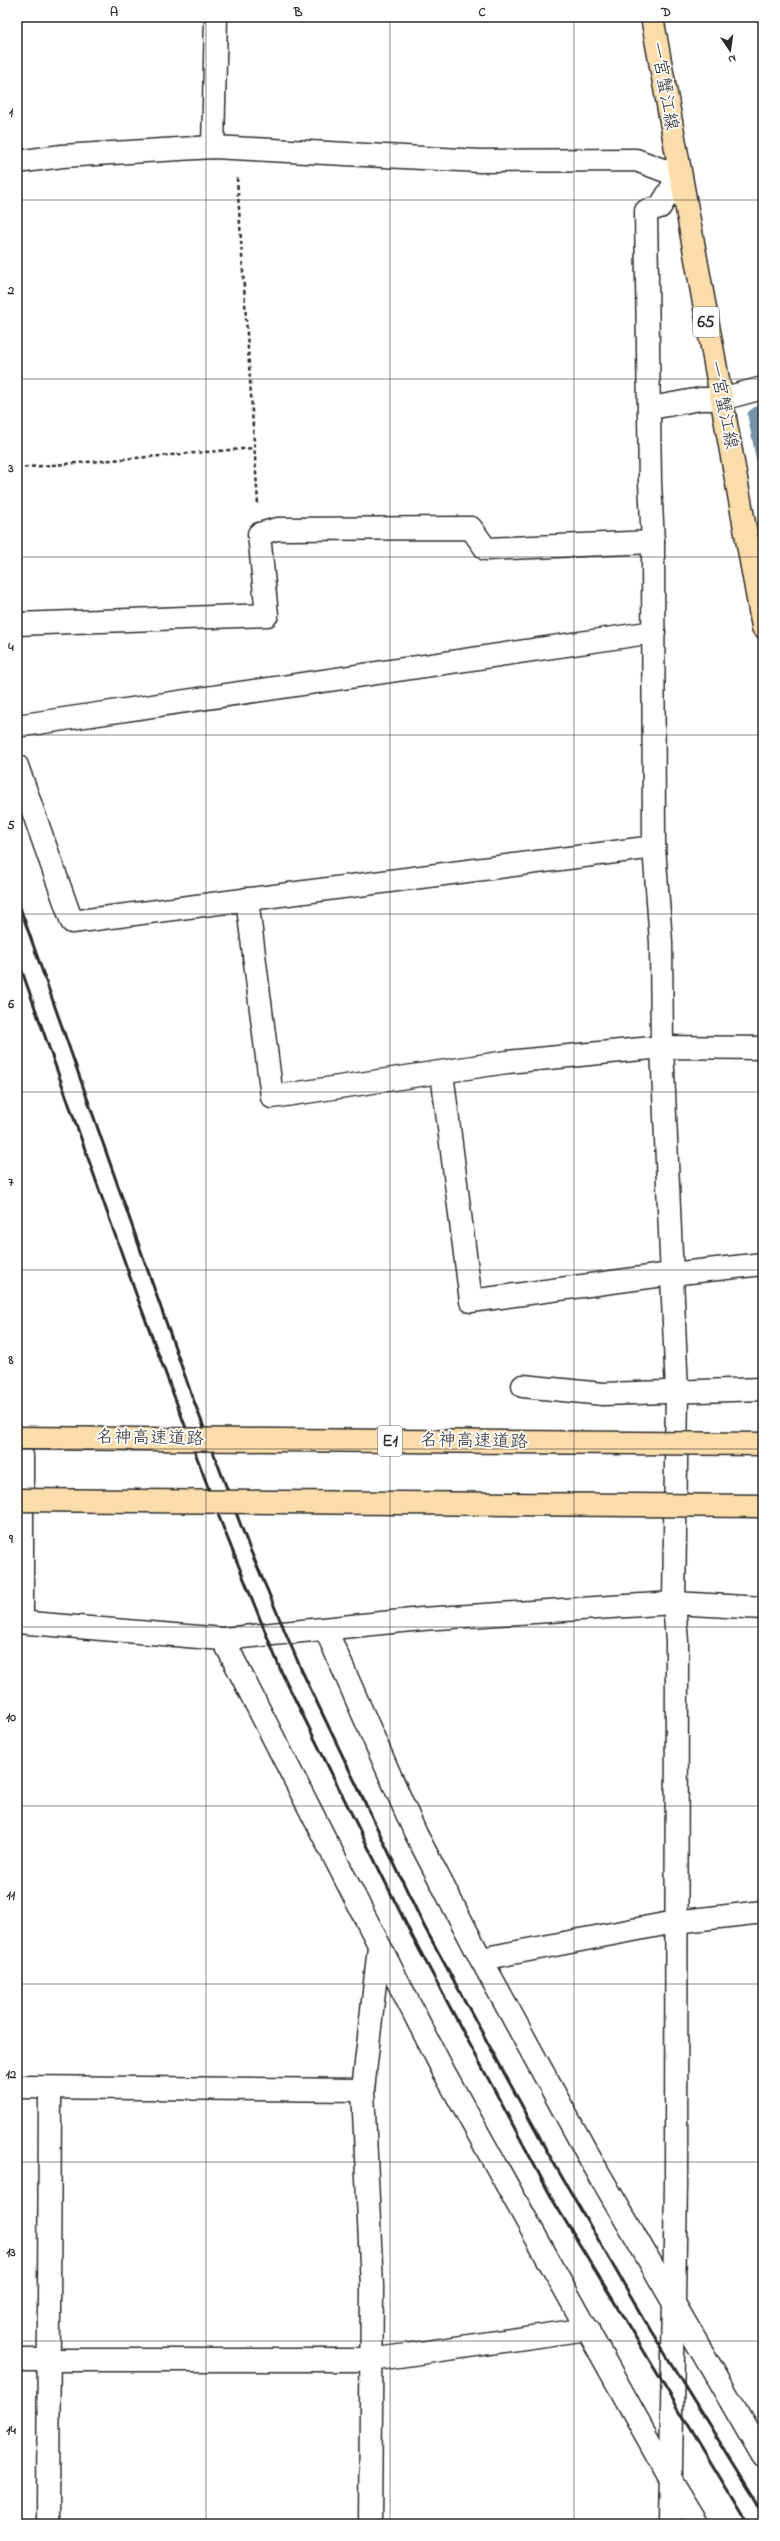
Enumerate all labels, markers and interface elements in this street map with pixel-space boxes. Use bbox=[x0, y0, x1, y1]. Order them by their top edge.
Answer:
text: A bbox=[110, 3, 118, 22]
text: B bbox=[293, 3, 303, 22]
text: C bbox=[478, 3, 486, 22]
text: D bbox=[660, 3, 671, 22]
north arrow bbox=[710, 30, 750, 70]
street label: 一宮蟹江線 bbox=[642, 39, 684, 133]
text: N bbox=[727, 50, 737, 67]
text: 1 bbox=[9, 103, 14, 122]
text: 2 bbox=[7, 281, 15, 300]
road number: 65 bbox=[693, 307, 719, 337]
street label: 一宮蟹江線 bbox=[701, 358, 743, 452]
text: 3 bbox=[7, 459, 14, 478]
text: 4 bbox=[7, 638, 14, 657]
text: 5 bbox=[7, 816, 15, 835]
text: 6 bbox=[7, 995, 14, 1014]
text: 7 bbox=[8, 1173, 14, 1192]
text: 8 bbox=[8, 1351, 14, 1370]
street label: 名神高速道路 bbox=[96, 1425, 204, 1453]
road number: E1 bbox=[378, 1426, 402, 1456]
street label: 名神高速道路 bbox=[420, 1428, 528, 1456]
text: 9 bbox=[8, 1530, 14, 1549]
text: 10 bbox=[6, 1708, 16, 1727]
text: 11 bbox=[7, 1886, 16, 1905]
text: 12 bbox=[6, 2065, 17, 2084]
text: 13 bbox=[6, 2243, 16, 2262]
text: 14 bbox=[6, 2421, 16, 2440]

